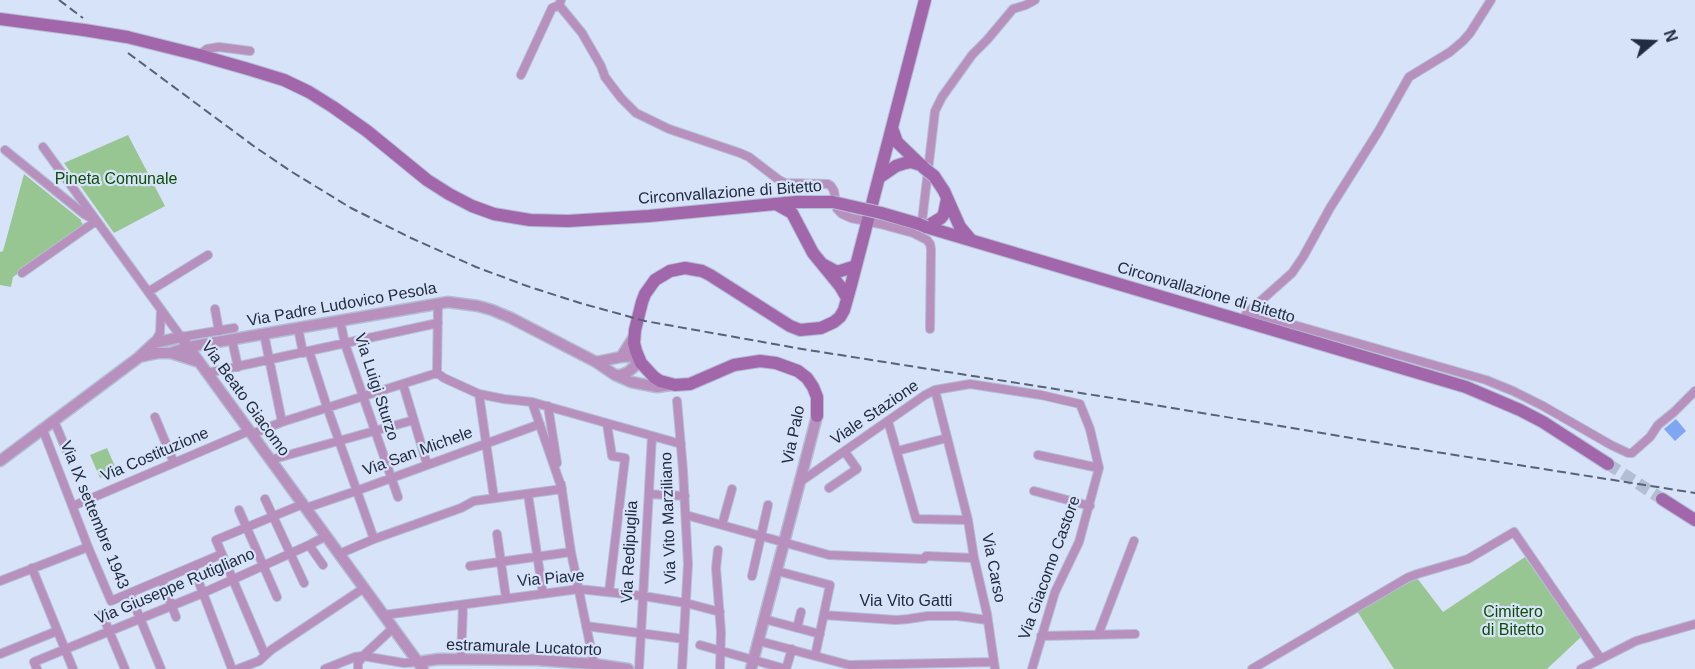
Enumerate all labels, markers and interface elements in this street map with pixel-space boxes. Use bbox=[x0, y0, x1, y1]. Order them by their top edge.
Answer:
north arrow bbox=[1623, 12, 1683, 72]
text: N bbox=[1661, 28, 1680, 44]
park label: Pineta Comunale bbox=[55, 170, 177, 190]
street label: Circonvallazione di Bitetto bbox=[638, 177, 822, 209]
street label: Circonvallazione di Bitetto bbox=[1115, 258, 1297, 328]
street label: Via Padre Ludovico Pesola bbox=[246, 279, 438, 331]
street label: Via Luigi Sturzo bbox=[350, 331, 402, 443]
street label: Via Beato Giacomo bbox=[197, 338, 293, 460]
street label: Viale Stazione bbox=[827, 377, 923, 449]
street label: Via Palo bbox=[778, 404, 810, 466]
street label: Via San Michele bbox=[361, 423, 475, 481]
street label: Via Costituzione bbox=[98, 424, 212, 486]
street label: Via IX settembre 1943 bbox=[56, 438, 132, 592]
street label: Via Vito Marziliano bbox=[657, 452, 681, 584]
street label: Via Giacomo Castore bbox=[1015, 493, 1085, 643]
street label: Via Redipuglia bbox=[618, 500, 642, 604]
street label: Via Carso bbox=[977, 532, 1009, 604]
street label: Via Giuseppe Rutigliano bbox=[92, 545, 258, 629]
street label: Via Piave bbox=[517, 567, 585, 591]
street label: Via Vito Gatti bbox=[860, 592, 952, 612]
park label: Cimitero di Bitetto bbox=[1482, 603, 1544, 641]
street label: estramurale Lucatorto bbox=[446, 636, 602, 660]

